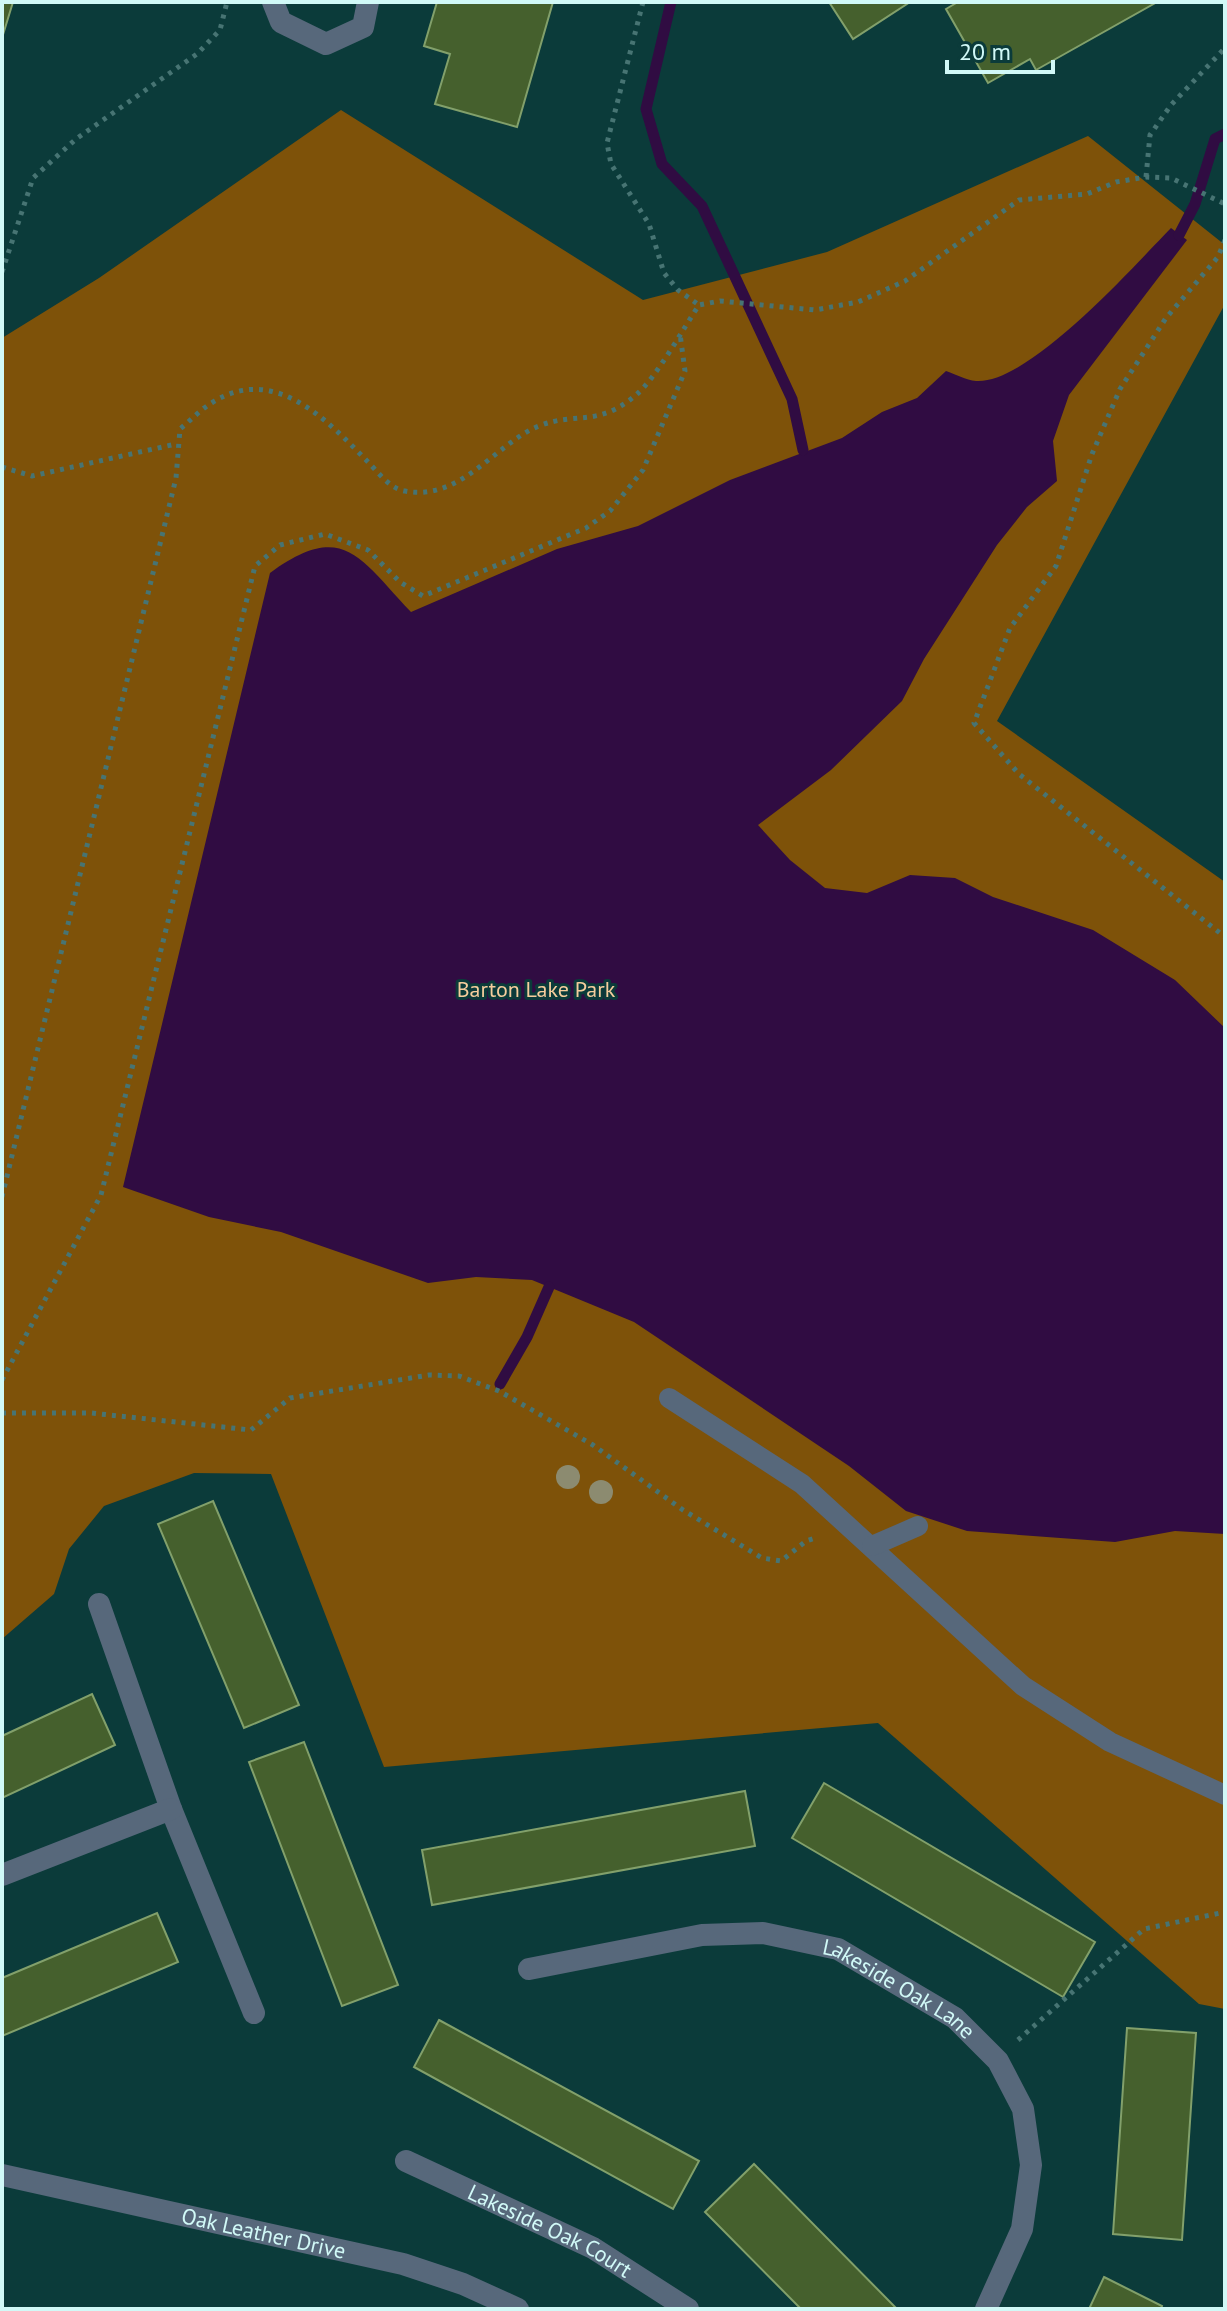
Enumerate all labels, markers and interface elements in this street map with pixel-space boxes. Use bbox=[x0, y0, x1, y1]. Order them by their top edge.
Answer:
scale bar bbox=[947, 24, 1053, 74]
text: 20 m bbox=[959, 36, 1011, 67]
park label: Barton Lake Park bbox=[457, 975, 616, 1003]
street label: Lakeside Oak Lane bbox=[820, 1932, 981, 2044]
street label: Lakeside Oak Court bbox=[463, 2178, 638, 2284]
street label: Oak Leather Drive bbox=[179, 2201, 348, 2265]

